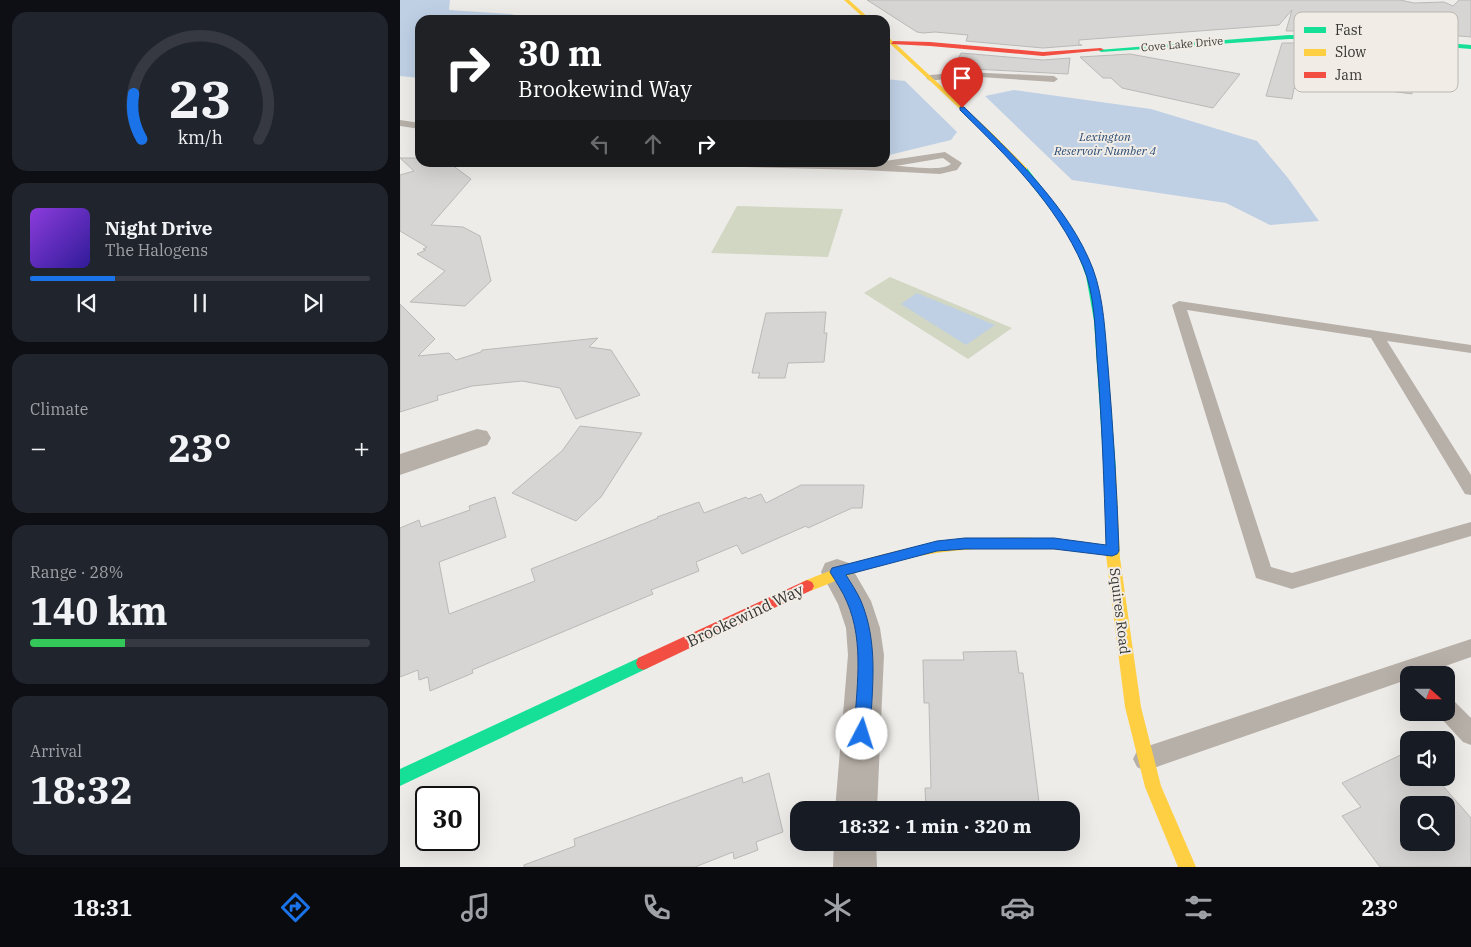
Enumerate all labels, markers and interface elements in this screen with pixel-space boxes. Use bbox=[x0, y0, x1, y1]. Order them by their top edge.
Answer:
legend bbox=[1294, 12, 1458, 92]
text: Fast bbox=[1335, 21, 1363, 39]
text: 30 m bbox=[518, 30, 602, 76]
street label: Cove Lake Drive bbox=[1140, 33, 1224, 55]
icon: right bbox=[435, 35, 500, 100]
text: Slow bbox=[1335, 43, 1366, 61]
pin bbox=[941, 57, 983, 108]
icon: arrive bbox=[948, 64, 976, 92]
text: 23 bbox=[169, 65, 231, 132]
text: Jam bbox=[1335, 66, 1362, 84]
text: Brookewind Way bbox=[518, 74, 692, 103]
text: km/h bbox=[177, 126, 223, 149]
water label: Lexington Reservoir Number 4 bbox=[1053, 129, 1156, 158]
icon: left bbox=[586, 130, 614, 158]
icon: ahead bbox=[639, 130, 667, 158]
icon: right bbox=[692, 130, 720, 158]
text: Night Drive bbox=[105, 216, 213, 240]
text: The Halogens bbox=[105, 240, 208, 260]
icon: previous bbox=[73, 289, 101, 317]
icon: pause bbox=[186, 289, 214, 317]
icon: next bbox=[299, 289, 327, 317]
text: Climate bbox=[30, 399, 88, 419]
text: 23° bbox=[168, 423, 232, 472]
text: − bbox=[30, 429, 47, 466]
text: + bbox=[353, 429, 370, 466]
text: Range · 28% bbox=[30, 562, 123, 582]
street label: Squires Road bbox=[1106, 567, 1134, 656]
street label: Brookewind Way bbox=[683, 579, 807, 651]
text: 140 km bbox=[30, 586, 168, 635]
north arrow bbox=[1400, 666, 1455, 721]
map controls bbox=[1400, 666, 1455, 851]
position arrow bbox=[835, 707, 887, 759]
button: sound bbox=[1400, 731, 1455, 786]
text: Arrival bbox=[30, 741, 82, 761]
text: 18:32 bbox=[30, 765, 133, 814]
speed limit sign: 30 bbox=[415, 786, 480, 851]
button: search bbox=[1400, 796, 1455, 851]
text: 18:32 · 1 min · 320 m bbox=[839, 814, 1031, 838]
icon: directions bbox=[278, 890, 313, 925]
icon: music bbox=[458, 890, 493, 925]
icon: phone bbox=[639, 890, 674, 925]
icon: climate bbox=[820, 890, 855, 925]
icon: car bbox=[1000, 890, 1035, 925]
icon: filters bbox=[1181, 890, 1216, 925]
text: 18:31 bbox=[73, 893, 132, 922]
text: 23° bbox=[1361, 893, 1398, 922]

